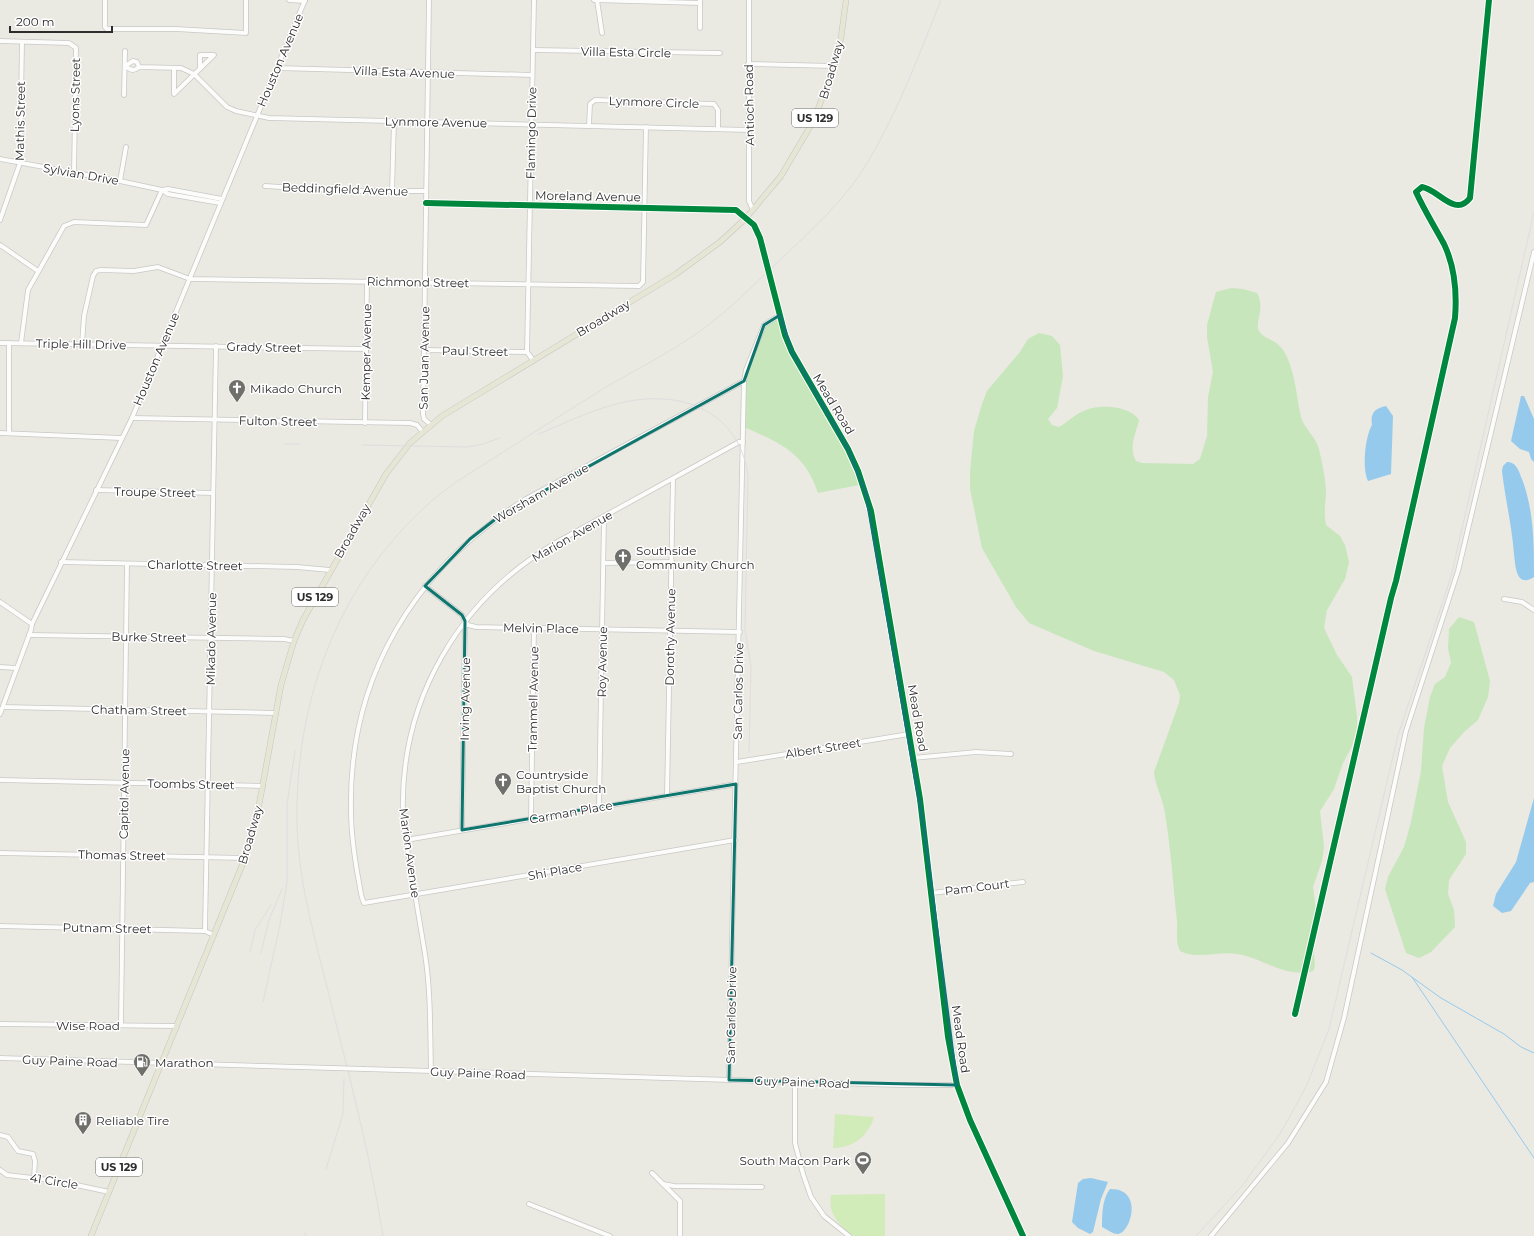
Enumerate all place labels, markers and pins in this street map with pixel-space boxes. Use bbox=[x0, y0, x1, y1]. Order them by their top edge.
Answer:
church icon: Mikado Church bbox=[227, 378, 247, 403]
place label: Mikado Church bbox=[250, 381, 342, 396]
place label: Southside Community Church bbox=[636, 543, 755, 572]
church icon: Southside Community Church bbox=[613, 547, 633, 572]
place label: Countryside Baptist Church bbox=[516, 767, 606, 796]
church icon: Countryside Baptist Church bbox=[493, 771, 513, 796]
fuel station icon: Marathon bbox=[132, 1052, 152, 1077]
place label: Marathon bbox=[155, 1055, 214, 1070]
building icon: Reliable Tire bbox=[73, 1110, 93, 1135]
place label: Reliable Tire bbox=[96, 1113, 169, 1128]
sports icon: South Macon Park bbox=[853, 1150, 873, 1175]
place label: South Macon Park bbox=[740, 1153, 851, 1168]

